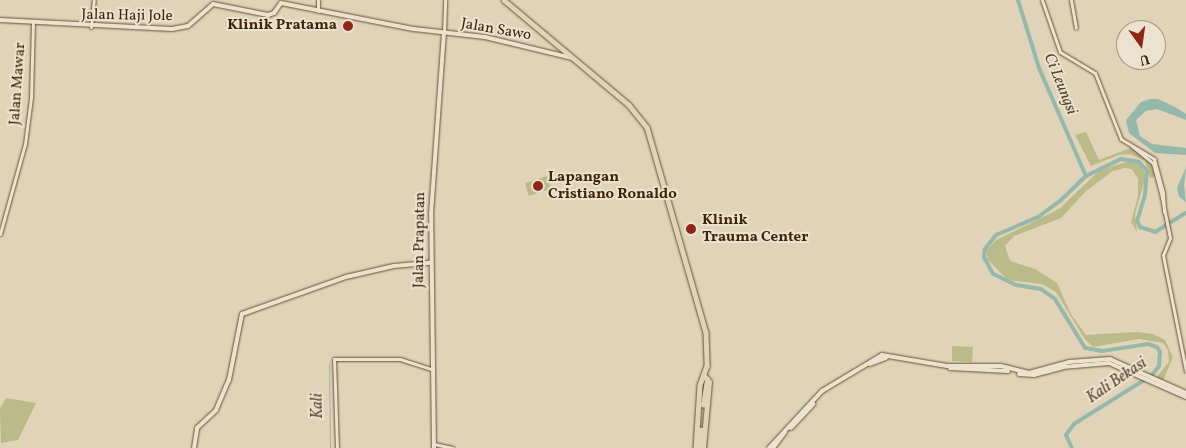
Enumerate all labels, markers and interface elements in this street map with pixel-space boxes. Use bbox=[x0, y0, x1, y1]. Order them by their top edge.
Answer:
street label: Jalan Haji Jole bbox=[81, 6, 173, 26]
street label: Jalan Sawo bbox=[459, 15, 533, 45]
place label: Klinik Pratama bbox=[227, 17, 337, 35]
marker: Klinik Pratama bbox=[341, 19, 355, 33]
north arrow bbox=[1116, 20, 1166, 70]
street label: Jalan Mawar bbox=[6, 42, 30, 126]
text: U bbox=[1138, 49, 1151, 69]
water label: Ci Leungsi bbox=[1039, 50, 1081, 118]
place label: Lapangan Cristiano Ronaldo bbox=[548, 168, 677, 203]
marker: Lapangan Cristiano Ronaldo bbox=[532, 180, 544, 192]
street label: Jalan Prapatan bbox=[410, 192, 430, 288]
place label: Klinik Trauma Center bbox=[702, 211, 808, 246]
marker: Klinik Trauma Center bbox=[684, 222, 698, 236]
water label: Kali Bekasi bbox=[1083, 354, 1151, 408]
water label: Kali bbox=[308, 393, 328, 419]

